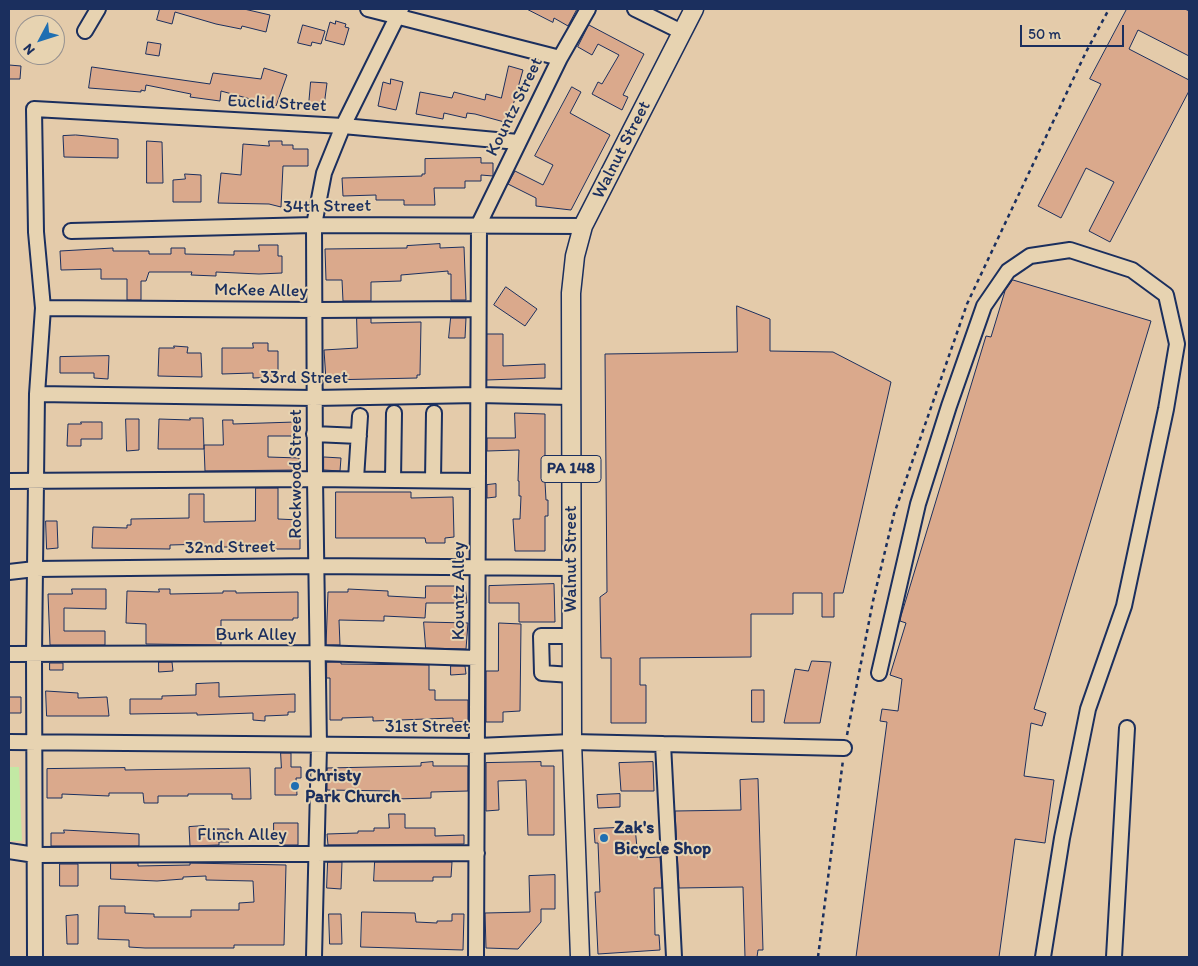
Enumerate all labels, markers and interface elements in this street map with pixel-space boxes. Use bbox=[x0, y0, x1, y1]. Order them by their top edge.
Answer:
north arrow bbox=[15, 15, 65, 65]
scale bar bbox=[1023, 15, 1127, 47]
text: 50 m bbox=[1028, 25, 1061, 43]
text: N bbox=[19, 40, 38, 58]
street label: Kountz Street bbox=[482, 54, 548, 160]
street label: Euclid Street bbox=[227, 91, 327, 117]
street label: Walnut Street bbox=[588, 97, 656, 203]
street label: 34th Street bbox=[283, 195, 371, 219]
street label: McKee Alley bbox=[214, 279, 308, 303]
street label: 33rd Street bbox=[260, 367, 348, 389]
street label: Rockwood Street bbox=[285, 409, 307, 539]
road number: PA 148 bbox=[541, 456, 601, 482]
street label: Walnut Street bbox=[560, 505, 582, 613]
street label: 32nd Street bbox=[184, 536, 276, 560]
street label: Kountz Alley bbox=[448, 542, 470, 640]
street label: Burk Alley bbox=[216, 624, 296, 646]
street label: 31st Street bbox=[385, 716, 469, 738]
place label: Christy Park Church bbox=[305, 765, 401, 808]
marker: Christy Park Church bbox=[289, 780, 301, 792]
place label: Zak's Bicycle Shop bbox=[614, 817, 711, 860]
street label: Flinch Alley bbox=[197, 824, 287, 846]
marker: Zak's Bicycle Shop bbox=[598, 832, 610, 844]

